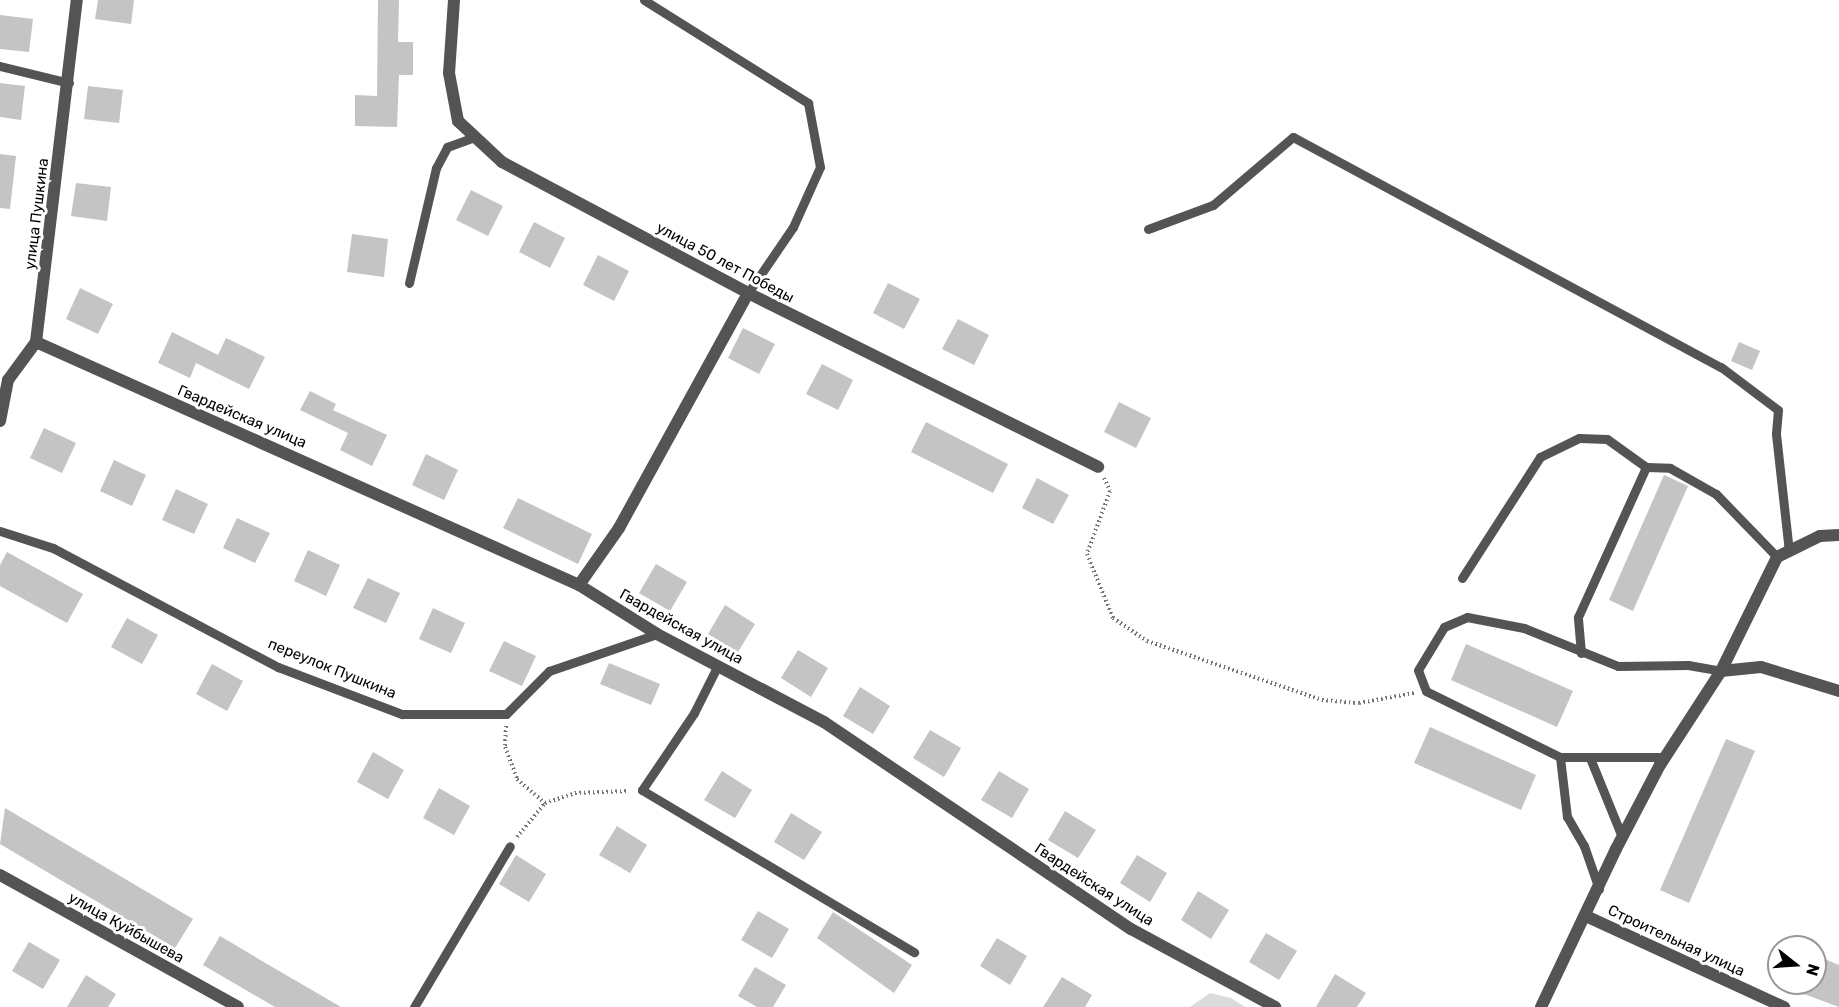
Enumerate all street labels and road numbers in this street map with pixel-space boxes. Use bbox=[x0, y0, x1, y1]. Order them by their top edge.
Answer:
street label: улица Пушкина bbox=[21, 157, 53, 271]
street label: улица 50 лет Победы bbox=[653, 219, 797, 307]
street label: Гвардейская улица bbox=[175, 382, 309, 452]
street label: Гвардейская улица bbox=[616, 586, 746, 668]
street label: переулок Пушкина bbox=[265, 635, 399, 703]
street label: Гвардейская улица bbox=[1031, 840, 1157, 930]
street label: улица Куйбышева bbox=[65, 889, 187, 967]
street label: Строительная улица bbox=[1605, 901, 1747, 981]

